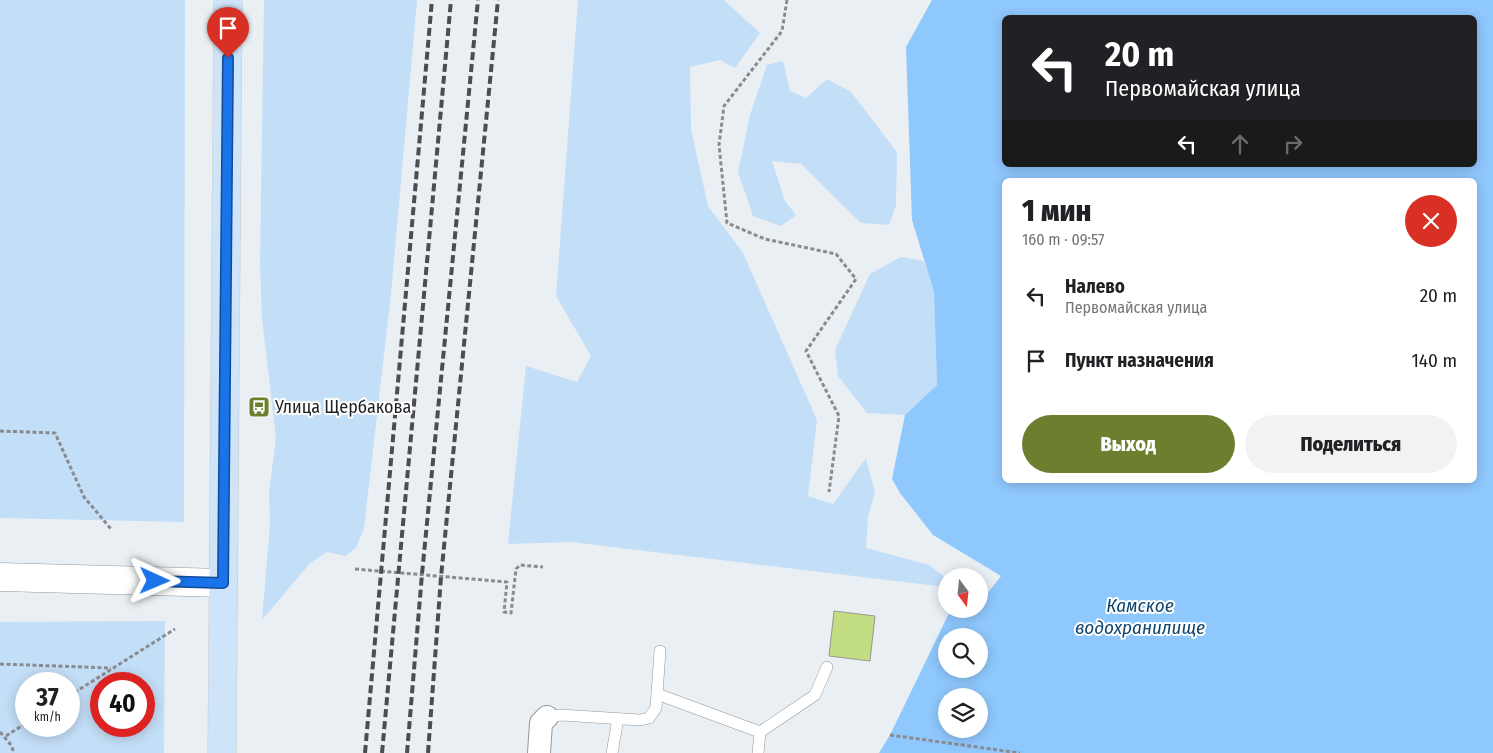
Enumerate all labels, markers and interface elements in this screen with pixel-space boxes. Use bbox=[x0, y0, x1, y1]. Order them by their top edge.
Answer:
pin bbox=[207, 7, 249, 58]
icon: arrive bbox=[214, 14, 242, 42]
text: 20 m bbox=[1105, 33, 1174, 75]
icon: left bbox=[1022, 35, 1087, 100]
text: Первомайская улица bbox=[1105, 75, 1301, 102]
icon: left bbox=[1173, 130, 1201, 158]
icon: ahead bbox=[1226, 130, 1254, 158]
icon: right bbox=[1279, 130, 1307, 158]
text: 1 мин bbox=[1022, 193, 1091, 229]
button: close bbox=[1405, 195, 1457, 247]
text: 160 m · 09:57 bbox=[1022, 230, 1104, 249]
text: Налево bbox=[1065, 275, 1125, 298]
icon: left bbox=[1022, 282, 1050, 310]
text: 20 m bbox=[1420, 284, 1457, 307]
text: Первомайская улица bbox=[1065, 298, 1207, 317]
icon: arrive bbox=[1022, 347, 1050, 375]
text: Пункт назначения bbox=[1065, 349, 1214, 372]
text: 140 m bbox=[1411, 349, 1457, 372]
bus stop icon: Улица Щербакова bbox=[247, 395, 271, 419]
place label: Улица Щербакова bbox=[274, 396, 411, 418]
button: Выход bbox=[1022, 415, 1235, 473]
button: Поделиться bbox=[1245, 415, 1457, 473]
position arrow bbox=[128, 554, 180, 606]
north arrow bbox=[938, 568, 988, 618]
map controls bbox=[938, 568, 988, 738]
water label: Камское водохранилище bbox=[1075, 594, 1205, 639]
button: search bbox=[938, 628, 988, 678]
speed limit sign: 40 bbox=[90, 672, 155, 737]
text: 37 bbox=[36, 683, 59, 713]
button: layers bbox=[938, 688, 988, 738]
text: km/h bbox=[34, 710, 61, 724]

